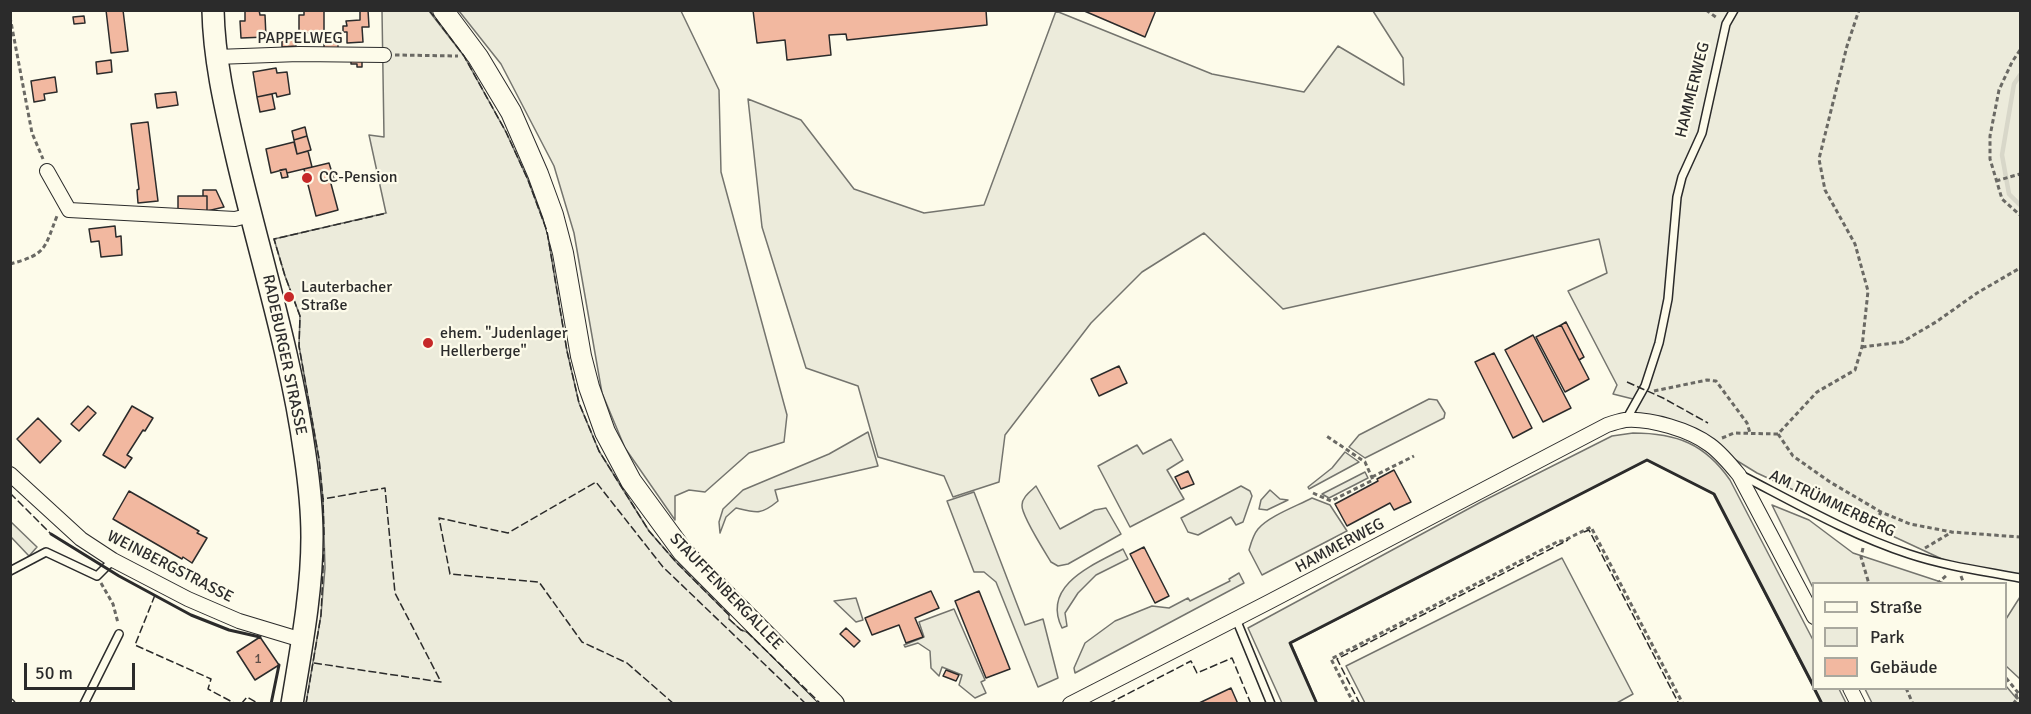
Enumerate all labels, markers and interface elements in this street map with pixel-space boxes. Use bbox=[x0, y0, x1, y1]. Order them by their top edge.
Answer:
street label: PAPPELWEG bbox=[257, 29, 343, 49]
street label: HAMMERWEG bbox=[1672, 40, 1714, 140]
place label: CC-Pension bbox=[319, 168, 398, 188]
marker: CC-Pension bbox=[300, 171, 314, 185]
street label: RADEBURGER STRASSE bbox=[258, 273, 310, 437]
place label: Lauterbacher Straße bbox=[301, 278, 392, 316]
marker: Lauterbacher Straße bbox=[282, 290, 296, 304]
place label: ehem. "Judenlager Hellerberge" bbox=[440, 324, 568, 362]
marker: ehem. "Judenlager Hellerberge" bbox=[421, 336, 435, 350]
street label: AM TRÜMMERBERG bbox=[1766, 466, 1898, 542]
street label: HAMMERWEG bbox=[1292, 515, 1388, 577]
street label: WEINBERGSTRASSE bbox=[104, 527, 236, 607]
street label: STAUFFENBERGALLEE bbox=[665, 530, 787, 654]
legend bbox=[1812, 582, 2007, 690]
text: Straße bbox=[1870, 596, 1922, 618]
text: Park bbox=[1870, 626, 1905, 648]
scale bar bbox=[27, 651, 138, 689]
house number: 1 bbox=[254, 651, 262, 667]
text: Gebäude bbox=[1870, 656, 1938, 678]
text: 50 m bbox=[35, 662, 73, 684]

